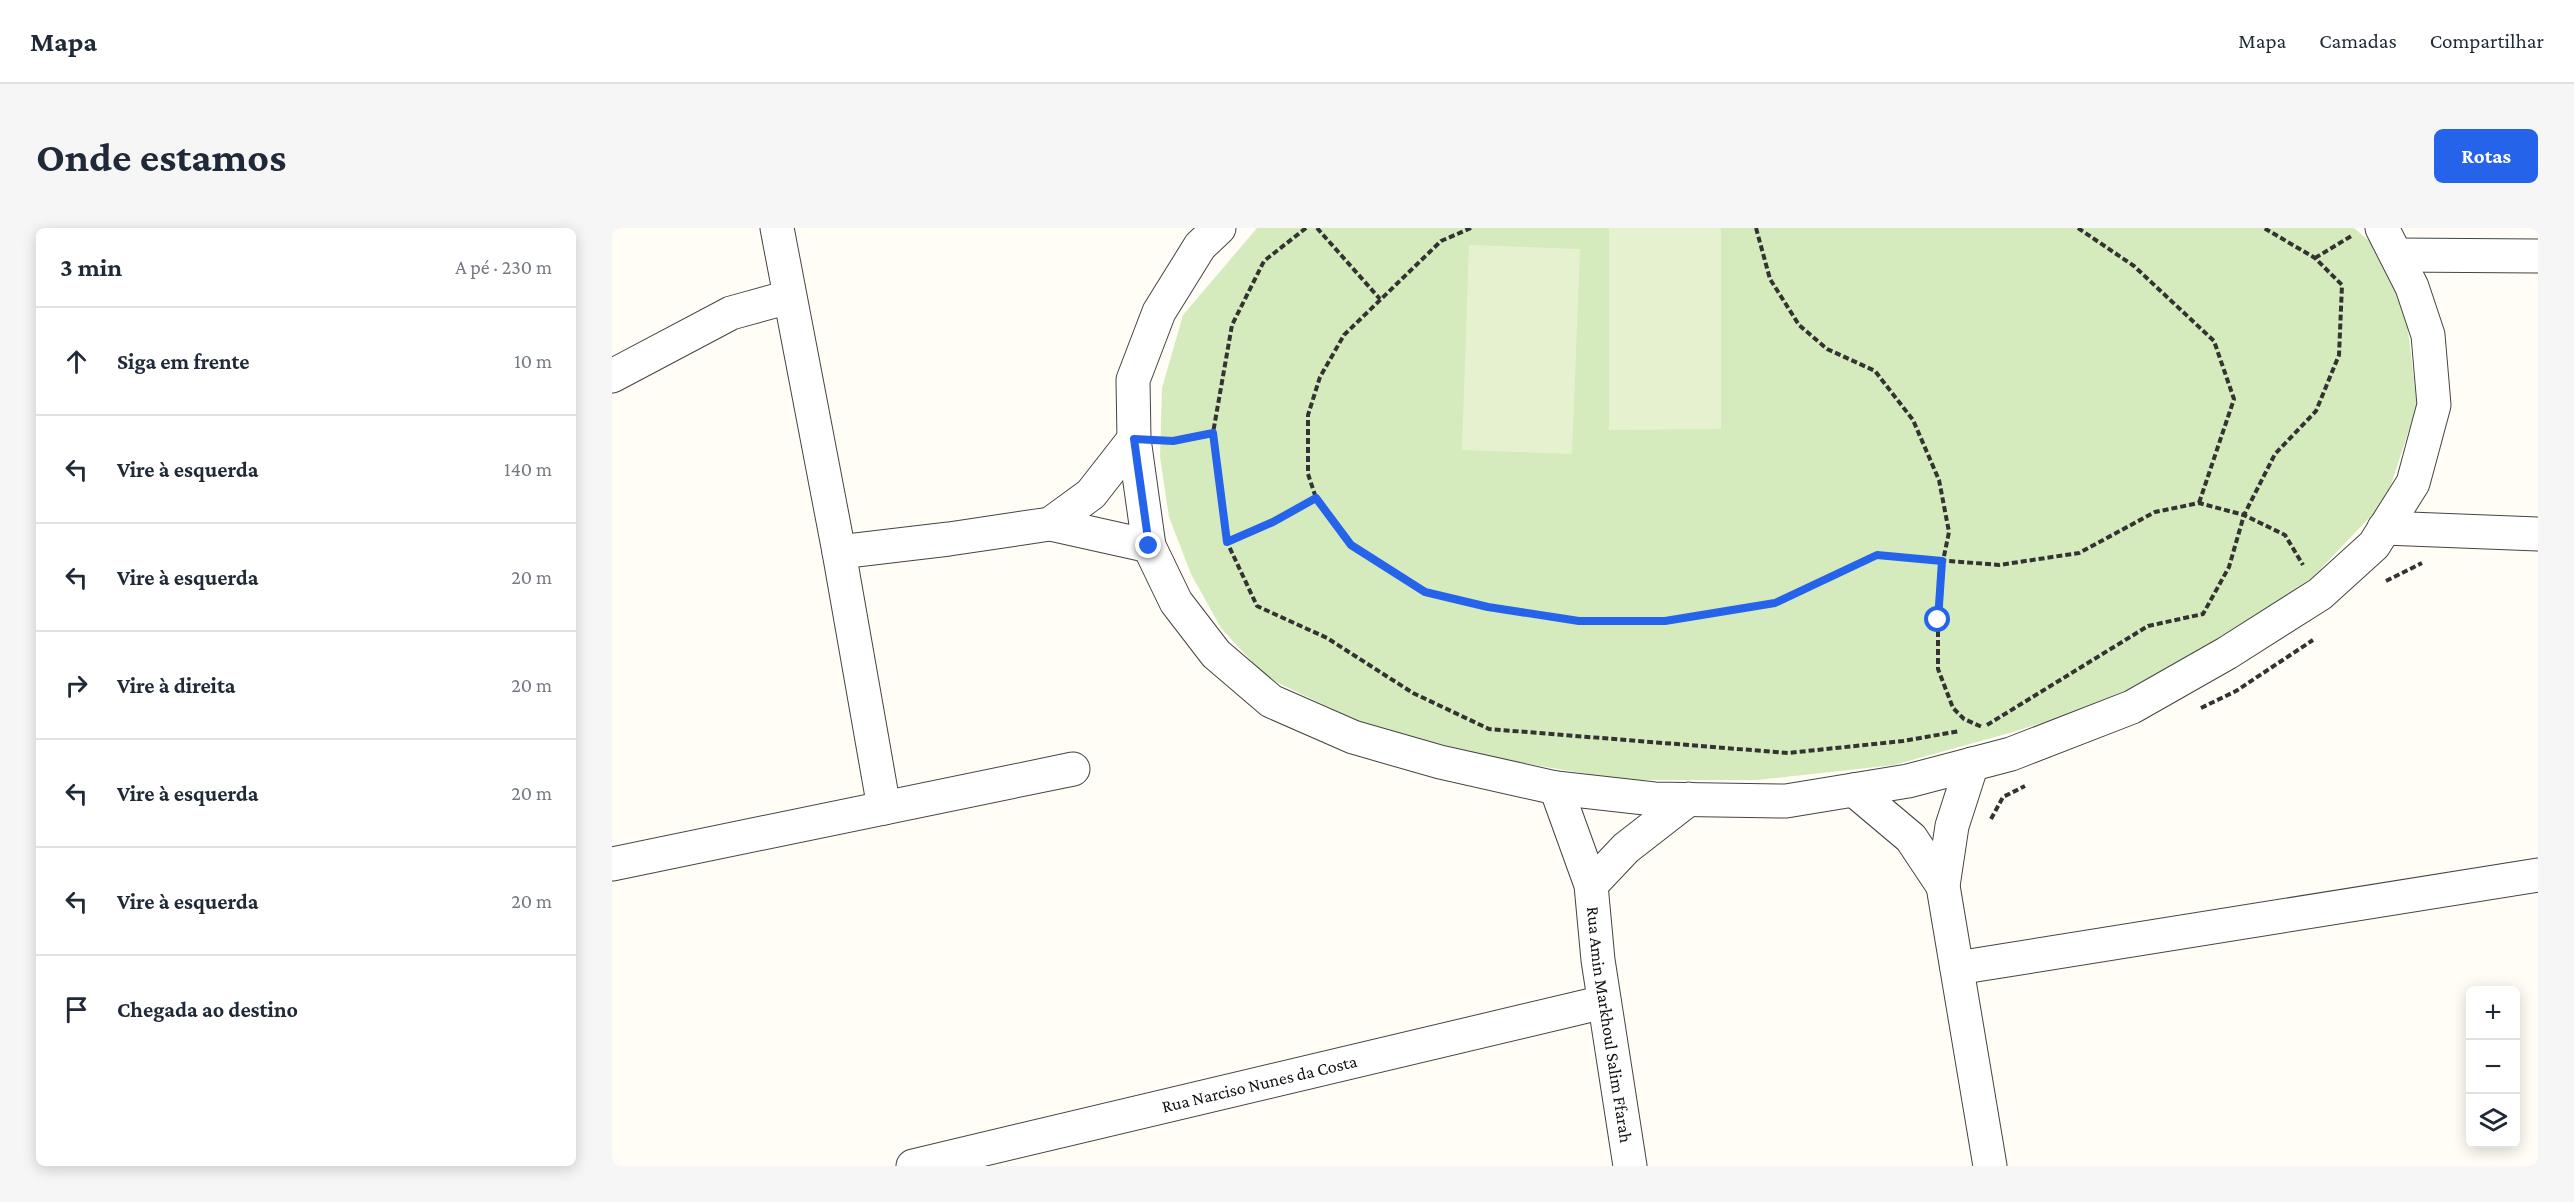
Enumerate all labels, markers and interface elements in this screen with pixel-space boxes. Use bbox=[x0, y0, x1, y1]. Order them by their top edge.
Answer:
text: Mapa bbox=[30, 26, 97, 57]
text: Mapa bbox=[2238, 29, 2286, 53]
text: Camadas bbox=[2319, 29, 2397, 53]
text: Compartilhar bbox=[2430, 29, 2544, 53]
button: Rotas bbox=[2434, 129, 2538, 183]
text: Onde estamos bbox=[36, 133, 286, 180]
text: 3 min bbox=[60, 253, 122, 282]
text: A pé · 230 m bbox=[455, 256, 552, 278]
icon: ahead bbox=[60, 345, 93, 378]
text: Siga em frente bbox=[117, 349, 250, 374]
text: 10 m bbox=[514, 350, 552, 372]
icon: left bbox=[60, 453, 93, 486]
text: Vire à esquerda bbox=[117, 457, 258, 482]
text: 140 m bbox=[504, 458, 552, 480]
route end bbox=[1135, 532, 1161, 558]
icon: left bbox=[60, 561, 93, 594]
text: Vire à esquerda bbox=[117, 565, 258, 590]
text: 20 m bbox=[511, 566, 552, 588]
route start bbox=[1924, 606, 1950, 632]
icon: right bbox=[60, 669, 93, 702]
text: Vire à direita bbox=[117, 673, 236, 698]
text: 20 m bbox=[511, 674, 552, 696]
icon: left bbox=[60, 777, 93, 810]
text: Vire à esquerda bbox=[117, 781, 258, 806]
text: 20 m bbox=[511, 782, 552, 804]
icon: left bbox=[60, 885, 93, 918]
text: Vire à esquerda bbox=[117, 889, 258, 914]
text: 20 m bbox=[511, 890, 552, 912]
street label: Rua Amin Markhoul Salim Ffarah bbox=[1583, 906, 1636, 1145]
map controls bbox=[2466, 986, 2520, 1148]
button: + bbox=[2466, 986, 2520, 1040]
icon: arrive bbox=[60, 993, 93, 1026]
text: Chegada ao destino bbox=[117, 997, 298, 1022]
button: − bbox=[2466, 1040, 2520, 1094]
street label: Rua Narciso Nunes da Costa bbox=[1160, 1051, 1359, 1117]
button: layers bbox=[2466, 1094, 2520, 1148]

